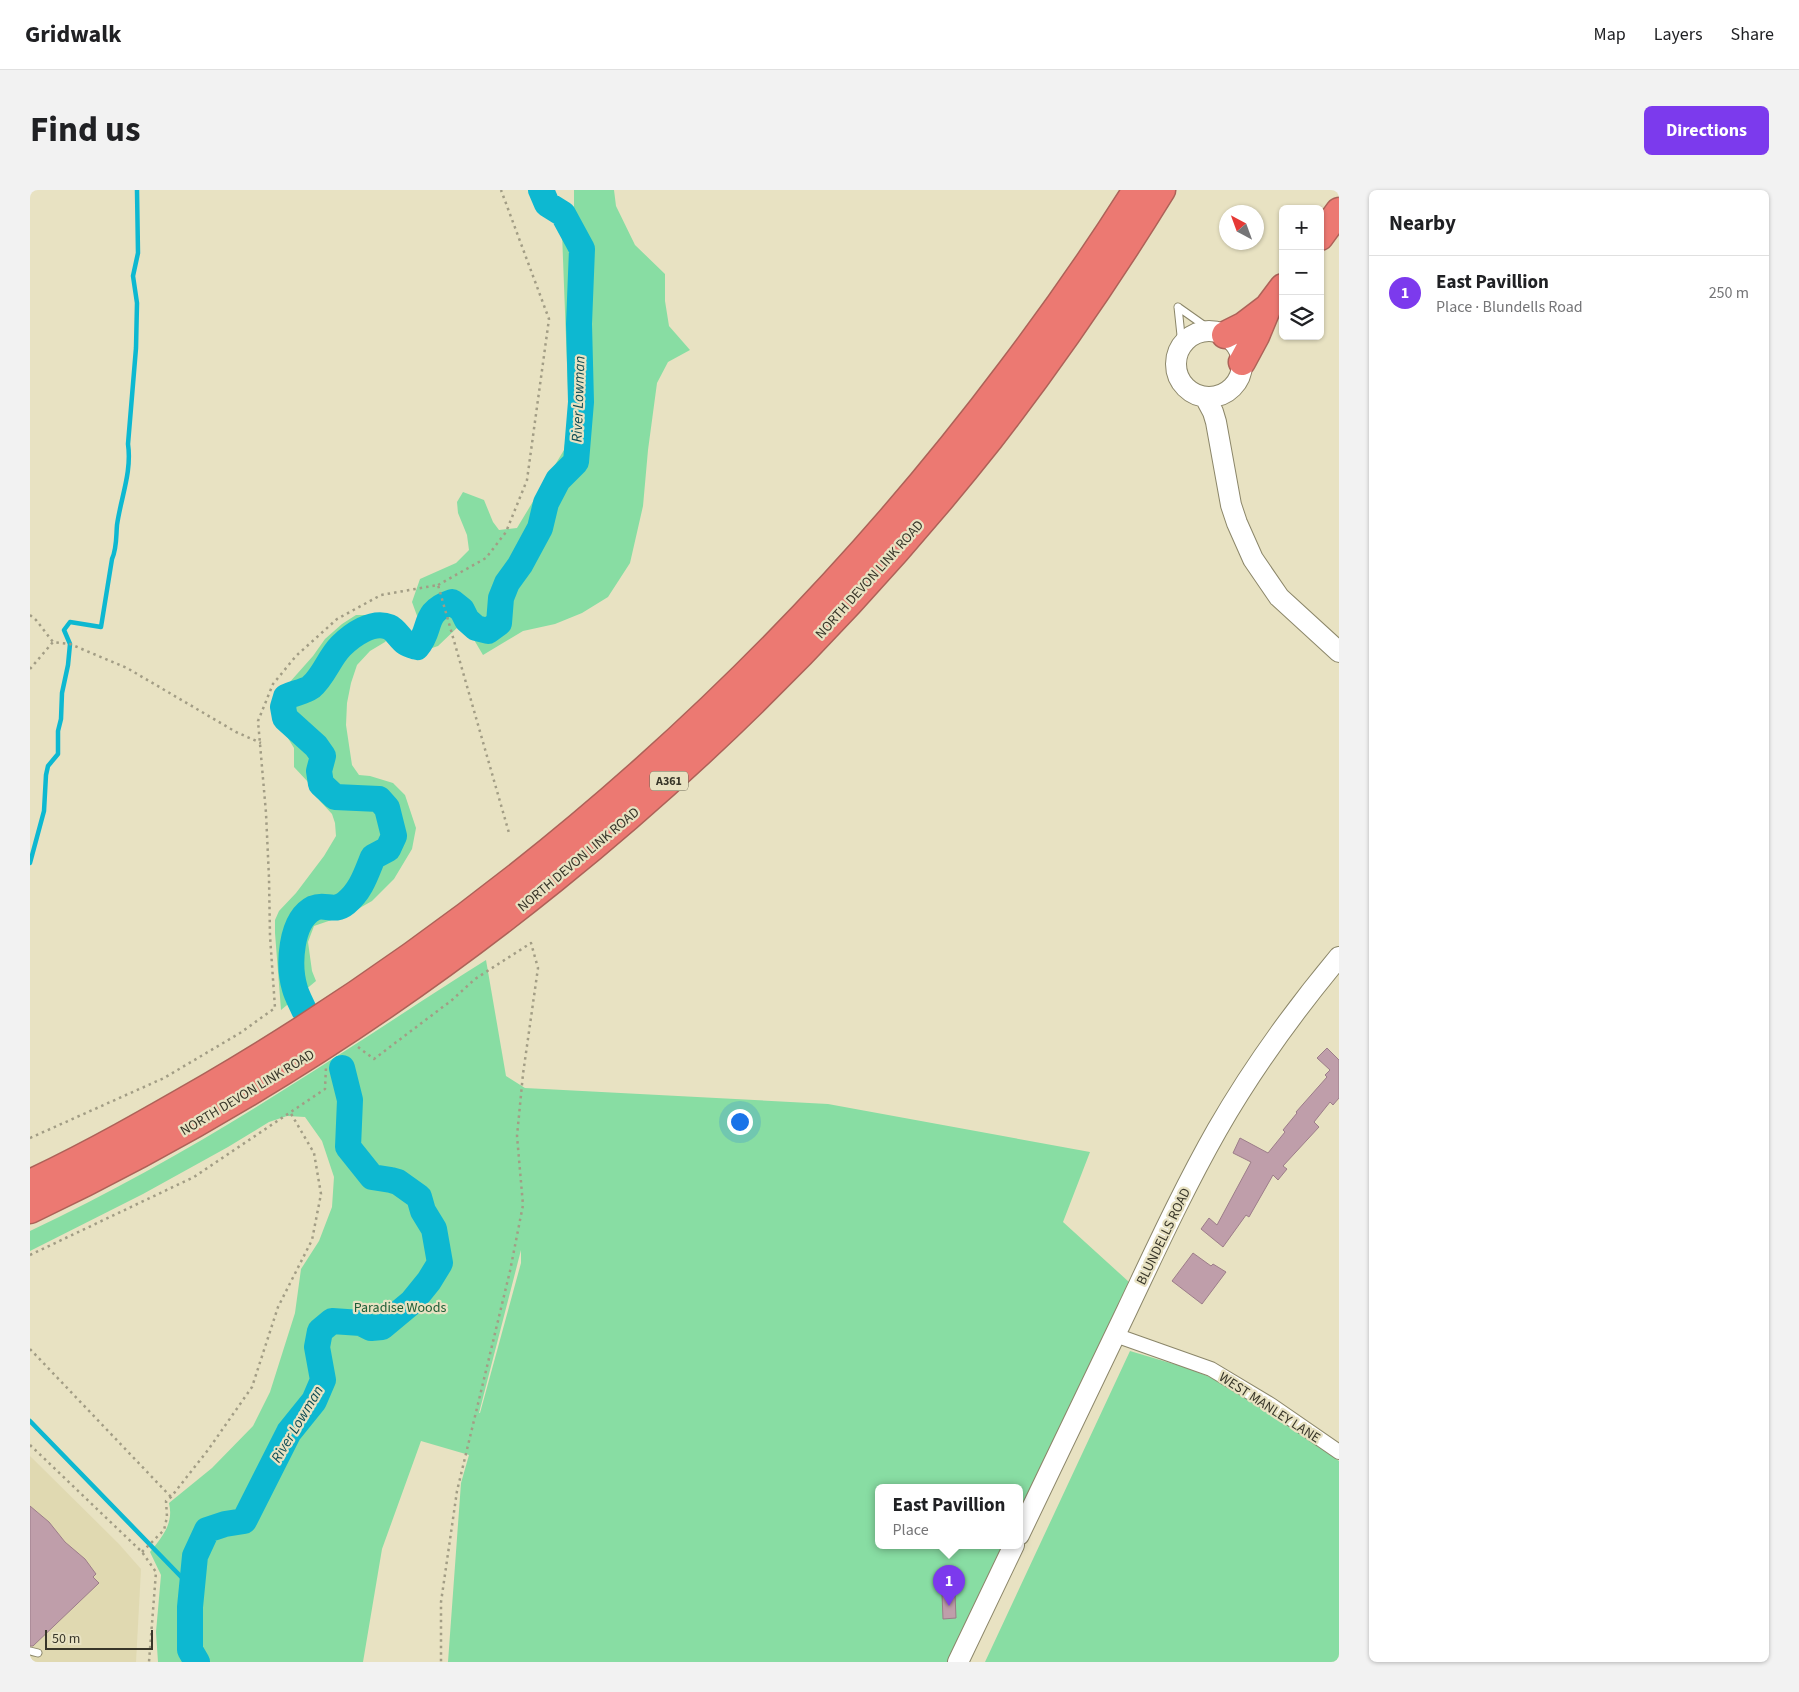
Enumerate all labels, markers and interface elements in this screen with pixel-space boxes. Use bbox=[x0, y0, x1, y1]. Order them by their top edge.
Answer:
text: Gridwalk bbox=[25, 17, 121, 52]
text: Map bbox=[1594, 22, 1626, 47]
text: Layers bbox=[1654, 22, 1703, 47]
text: Share bbox=[1731, 22, 1774, 47]
text: Find us bbox=[30, 105, 140, 155]
button: Directions bbox=[1644, 106, 1769, 155]
north arrow bbox=[1219, 205, 1264, 250]
map controls bbox=[1279, 205, 1324, 340]
button: + bbox=[1279, 205, 1324, 250]
text: Nearby bbox=[1389, 208, 1456, 238]
button: − bbox=[1279, 250, 1324, 295]
text: East Pavillion bbox=[1436, 269, 1549, 296]
text: 1 bbox=[1401, 282, 1409, 304]
text: 250 m bbox=[1709, 282, 1749, 304]
button: layers bbox=[1279, 295, 1324, 340]
text: Place · Blundells Road bbox=[1436, 296, 1583, 318]
water label: River Lowman bbox=[566, 355, 591, 443]
street label: NORTH DEVON LINK ROAD bbox=[811, 516, 929, 643]
road number: A361 bbox=[650, 772, 688, 790]
street label: NORTH DEVON LINK ROAD bbox=[513, 803, 644, 917]
street label: NORTH DEVON LINK ROAD bbox=[177, 1045, 318, 1141]
your location bbox=[727, 1109, 753, 1135]
street label: BLUNDELLS ROAD bbox=[1132, 1185, 1196, 1288]
park label: Paradise Woods bbox=[354, 1298, 446, 1318]
street label: WEST MANLEY LANE bbox=[1215, 1368, 1324, 1448]
water label: River Lowman bbox=[266, 1382, 329, 1467]
popup bbox=[875, 1484, 1023, 1549]
text: East Pavillion bbox=[893, 1492, 1005, 1519]
text: Place bbox=[893, 1519, 929, 1541]
pin: 1 bbox=[933, 1565, 965, 1606]
scale bar bbox=[45, 1627, 152, 1650]
text: 50 m bbox=[52, 1629, 80, 1649]

